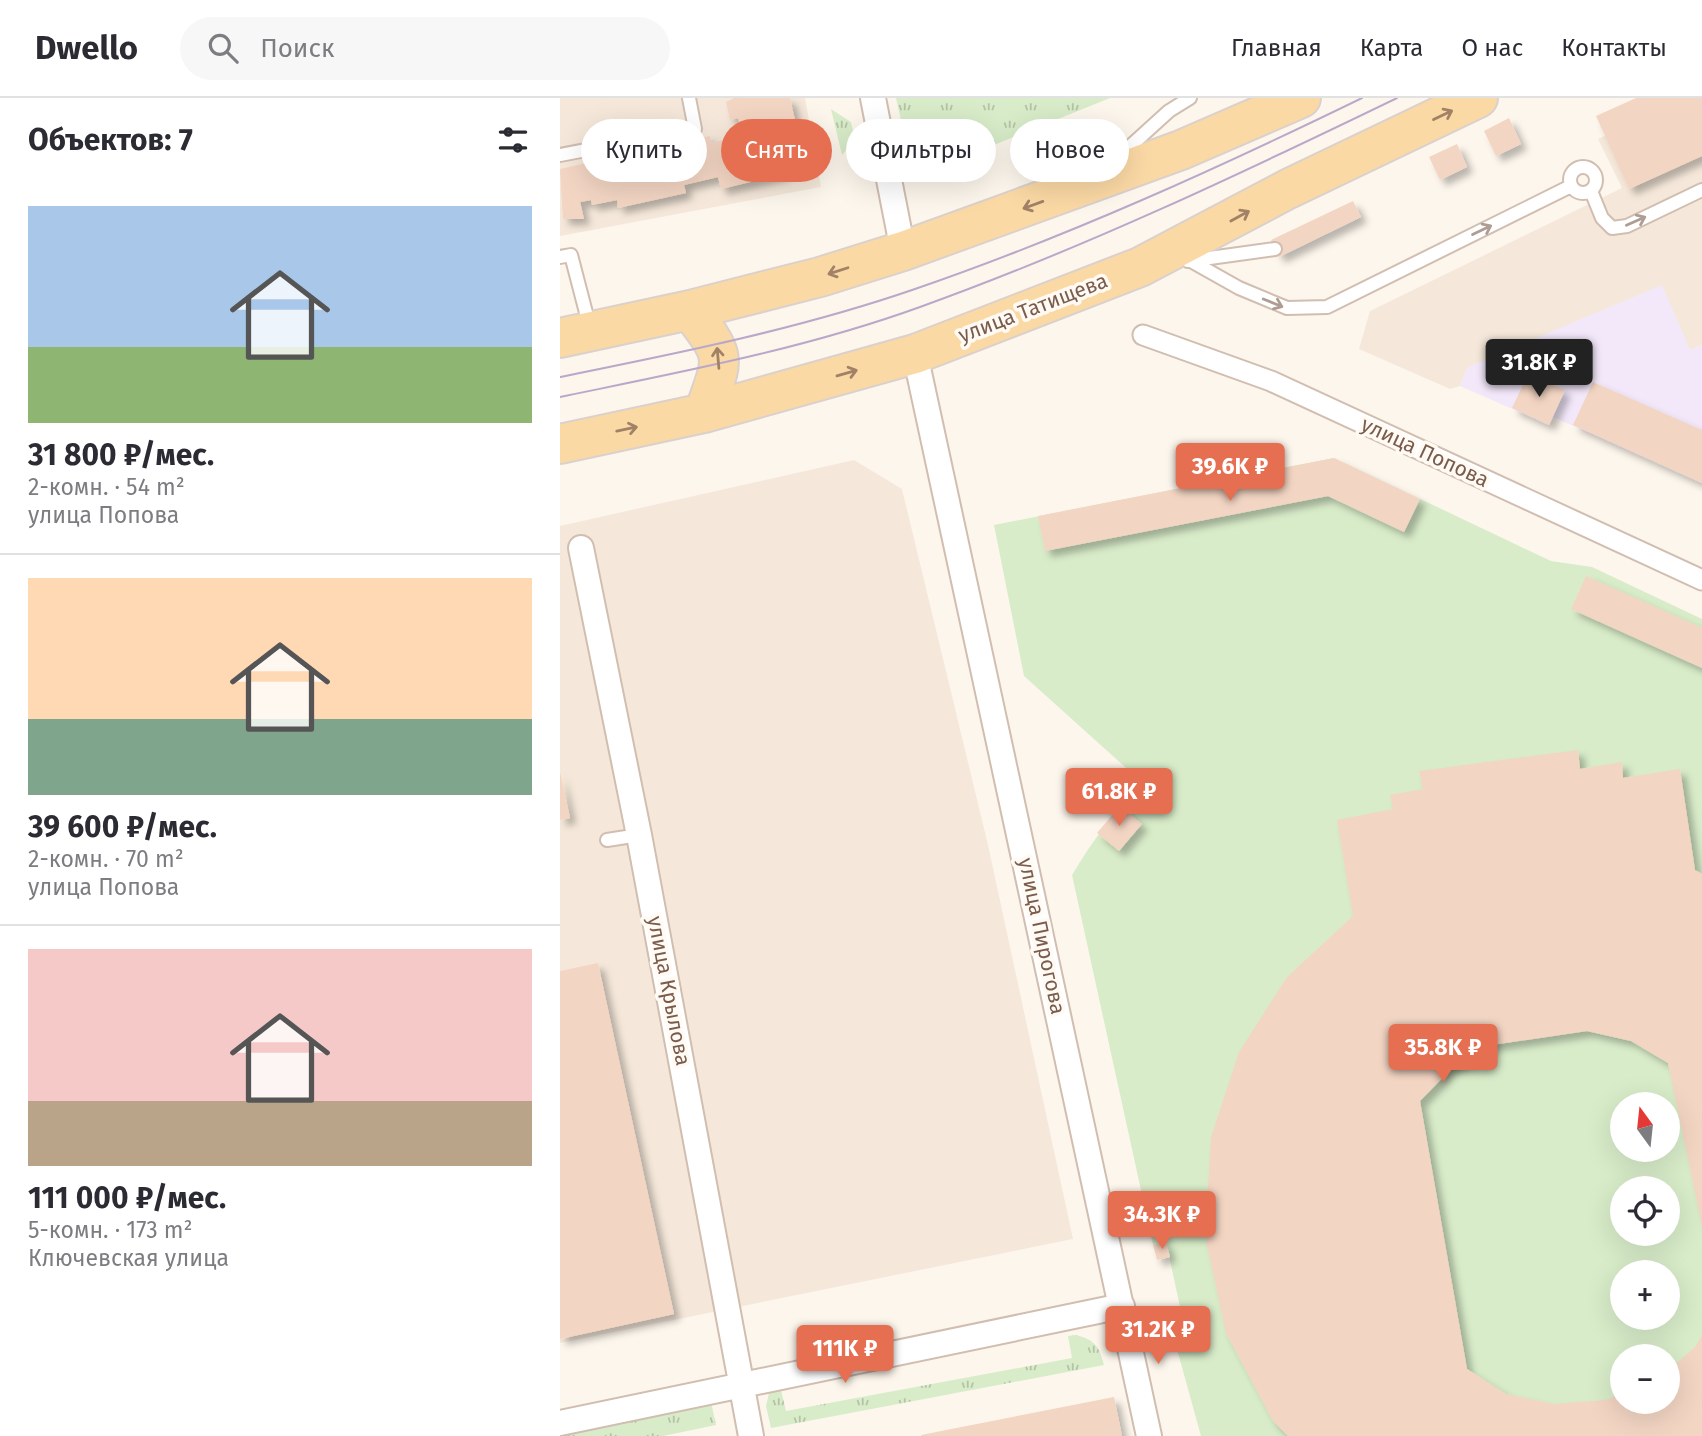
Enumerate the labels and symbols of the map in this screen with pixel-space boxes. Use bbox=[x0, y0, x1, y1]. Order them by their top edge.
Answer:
one-way arrow bbox=[1432, 108, 1453, 121]
one-way arrow bbox=[1022, 200, 1044, 212]
one-way arrow bbox=[1229, 209, 1249, 223]
one-way arrow bbox=[1624, 214, 1646, 227]
one-way arrow bbox=[1471, 223, 1492, 237]
one-way arrow bbox=[827, 266, 849, 279]
street label: улица Татищева bbox=[955, 268, 1111, 348]
one-way arrow bbox=[1262, 297, 1284, 310]
pin: 31.8K ₽ bbox=[1474, 340, 1604, 399]
one-way arrow bbox=[711, 348, 724, 370]
one-way arrow bbox=[836, 366, 858, 379]
street label: улица Попова bbox=[1357, 411, 1493, 493]
one-way arrow bbox=[615, 422, 638, 436]
pin: 39.6K ₽ bbox=[1165, 444, 1295, 503]
pin: 61.8K ₽ bbox=[1054, 768, 1184, 828]
street label: улица Пирогова bbox=[1013, 855, 1071, 1017]
street label: улица Крылова bbox=[642, 914, 696, 1068]
pin: 35.8K ₽ bbox=[1378, 1024, 1508, 1084]
north arrow bbox=[1610, 1092, 1680, 1162]
pin: 34.3K ₽ bbox=[1097, 1192, 1227, 1251]
pin: 31.2K ₽ bbox=[1093, 1306, 1223, 1366]
pin: 111K ₽ bbox=[788, 1326, 902, 1385]

